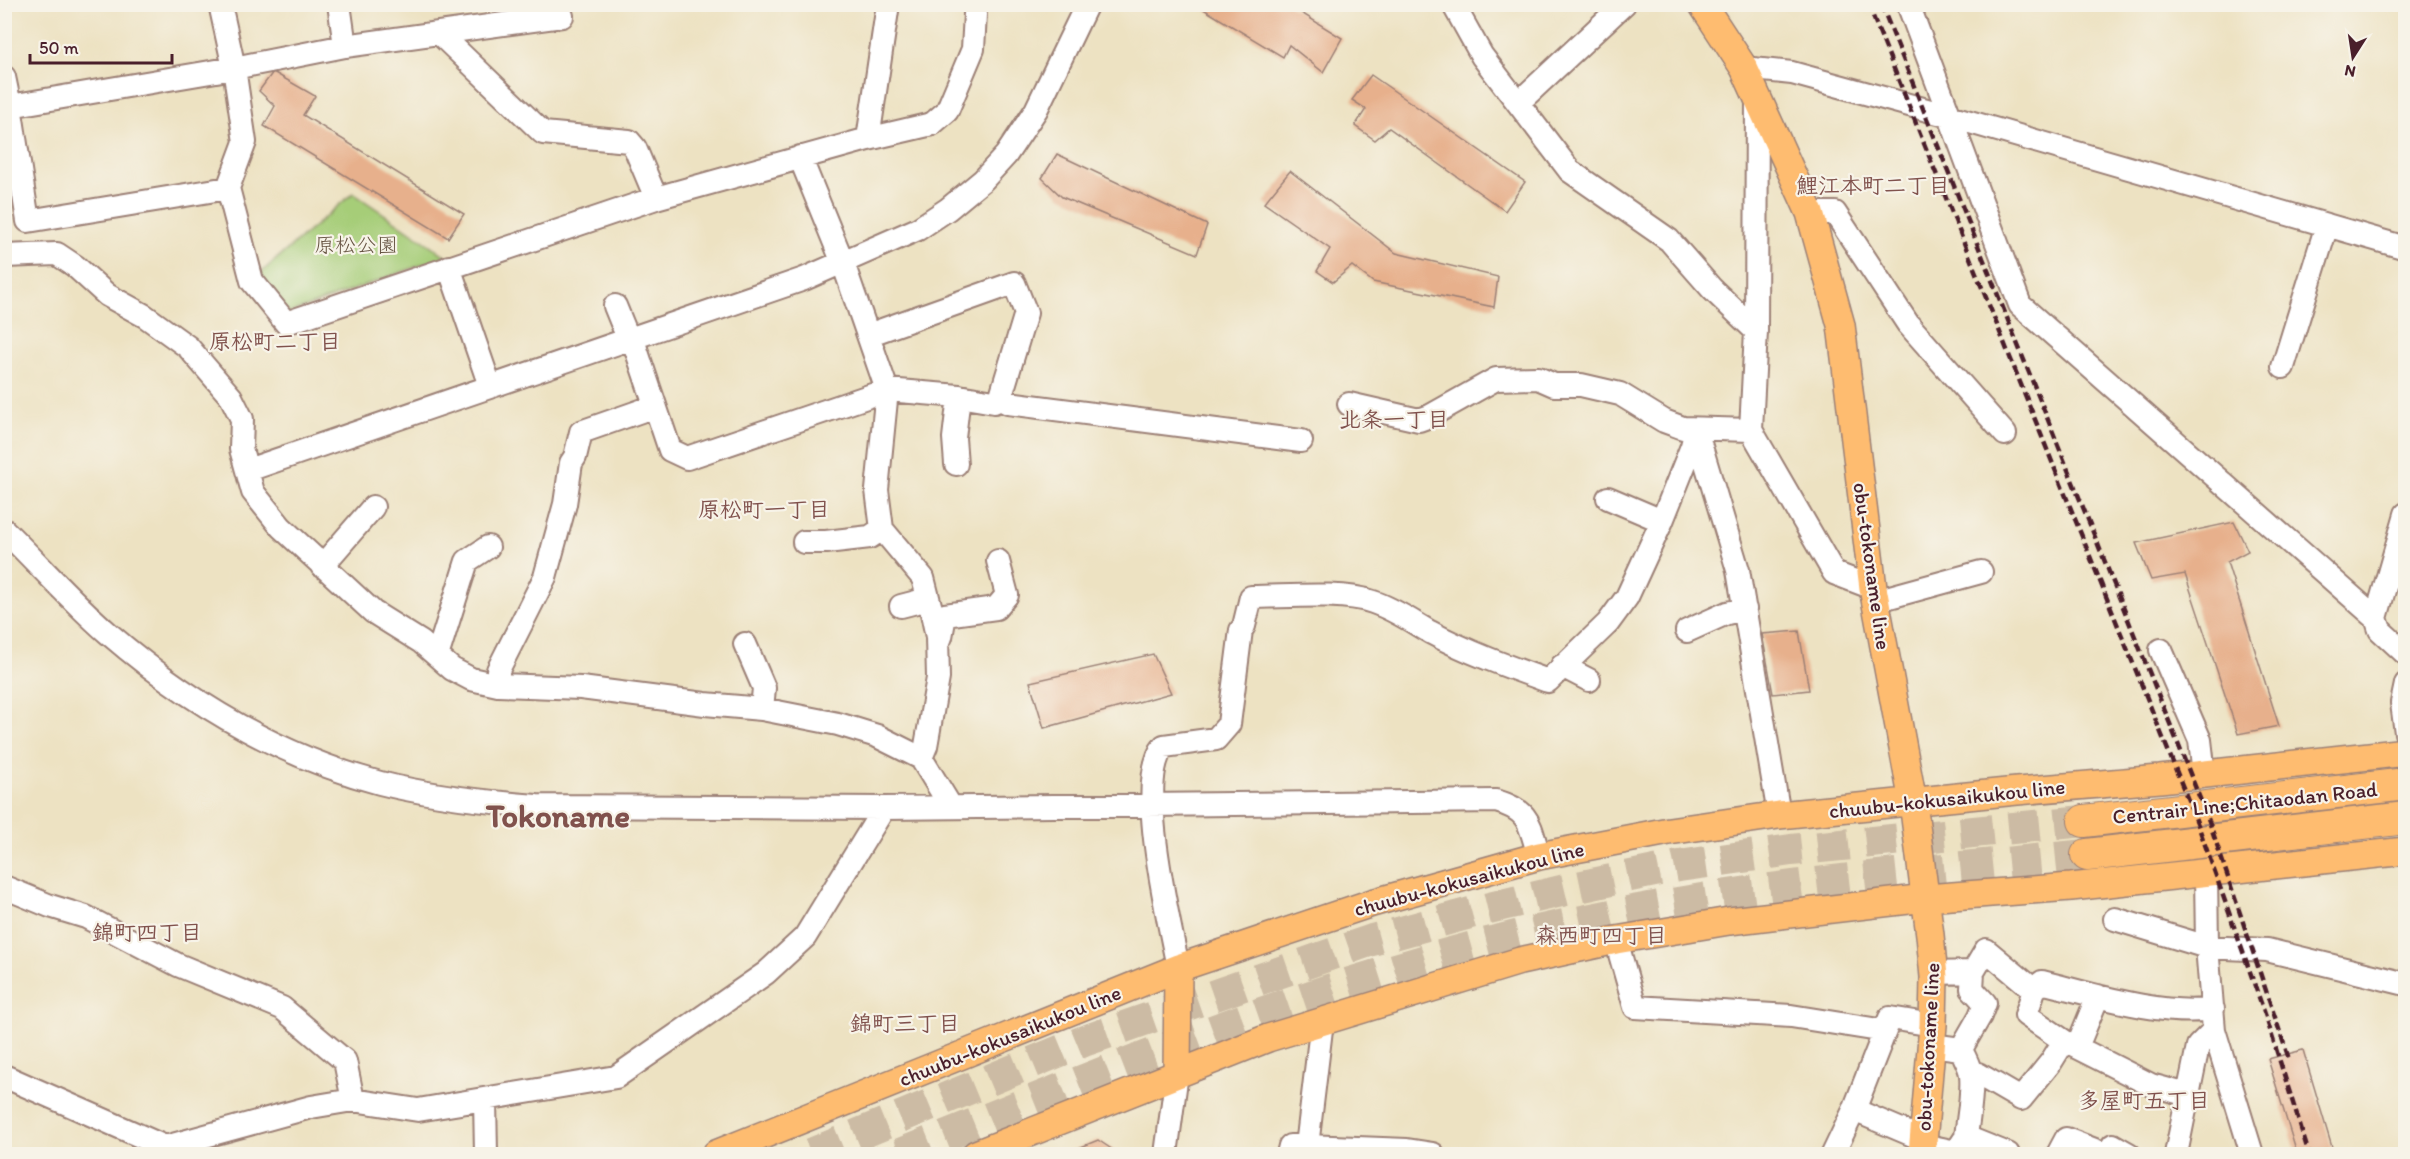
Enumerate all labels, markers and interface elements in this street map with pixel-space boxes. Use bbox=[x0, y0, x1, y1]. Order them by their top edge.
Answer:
scale bar bbox=[30, 27, 172, 65]
north arrow bbox=[2323, 27, 2383, 87]
text: 50 m bbox=[39, 37, 79, 59]
text: N bbox=[2343, 61, 2357, 82]
district label: 鯉江本町二丁目 bbox=[1796, 172, 1950, 199]
park label: 原松公園 bbox=[314, 232, 398, 257]
district label: 原松町二丁目 bbox=[209, 328, 341, 355]
district label: 北条一丁目 bbox=[1339, 406, 1449, 433]
street label: obu-tokoname line bbox=[1848, 481, 1897, 651]
district label: 原松町一丁目 bbox=[698, 496, 830, 523]
street label: chuubu-kokusaikukou line bbox=[1828, 774, 2066, 823]
street label: Centrair Line;Chitaodan Road bbox=[2111, 776, 2379, 829]
district label: Tokoname bbox=[485, 796, 630, 835]
street label: chuubu-kokusaikukou line bbox=[1351, 836, 1587, 921]
district label: 錦町四丁目 bbox=[92, 919, 202, 946]
district label: 森西町四丁目 bbox=[1535, 922, 1667, 949]
street label: obu-tokoname line bbox=[1911, 962, 1944, 1132]
street label: chuubu-kokusaikukou line bbox=[895, 979, 1125, 1092]
district label: 錦町三丁目 bbox=[850, 1010, 960, 1037]
district label: 多屋町五丁目 bbox=[2078, 1087, 2210, 1114]

